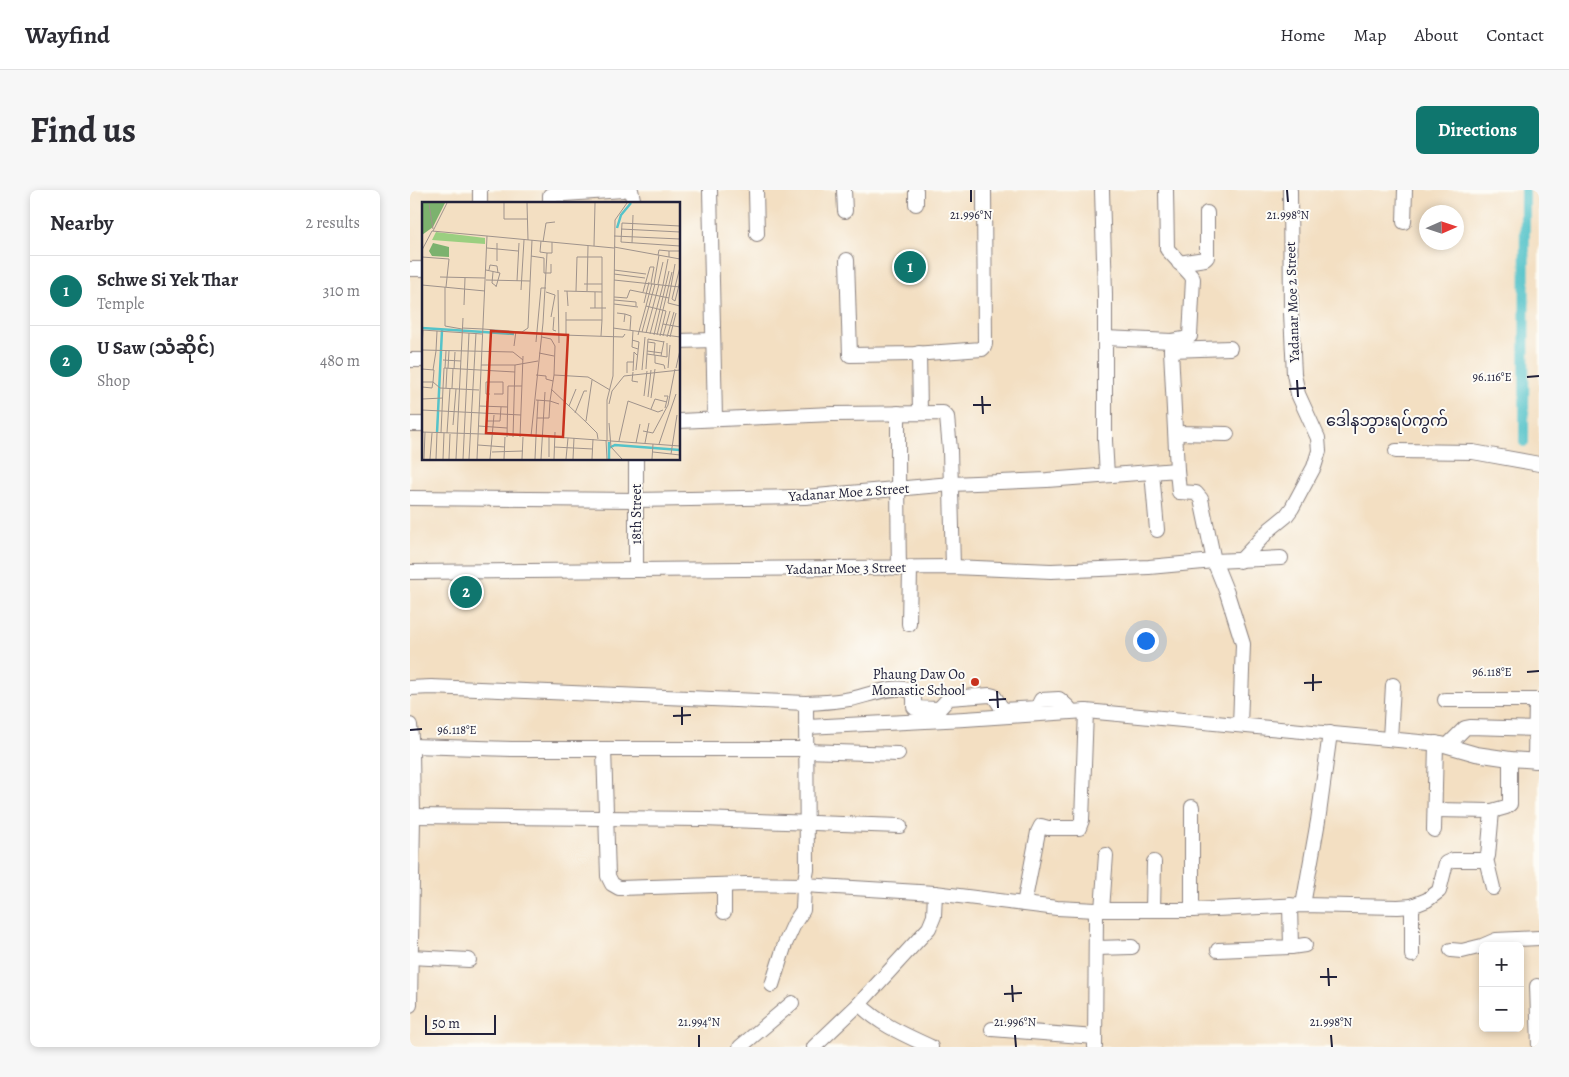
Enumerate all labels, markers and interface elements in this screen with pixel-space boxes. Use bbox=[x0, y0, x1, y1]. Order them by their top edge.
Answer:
text: Wayfind bbox=[25, 19, 110, 51]
text: Home bbox=[1280, 23, 1325, 47]
text: Map bbox=[1353, 23, 1386, 47]
text: About bbox=[1414, 23, 1458, 47]
text: Contact bbox=[1486, 23, 1544, 47]
text: Find us bbox=[30, 106, 136, 154]
button: Directions bbox=[1416, 106, 1539, 154]
inset map bbox=[422, 202, 680, 460]
north arrow bbox=[1419, 205, 1464, 250]
text: 21.996°N bbox=[950, 207, 992, 223]
text: 21.998°N bbox=[1267, 207, 1310, 223]
text: Nearby bbox=[50, 209, 113, 237]
text: 2 results bbox=[305, 212, 360, 234]
street label: Yadanar Moe 2 Street bbox=[1281, 241, 1304, 364]
pin: 1 bbox=[894, 248, 926, 286]
text: Schwe Si Yek Thar bbox=[97, 267, 238, 293]
text: 1 bbox=[63, 280, 69, 302]
text: 310 m bbox=[323, 280, 360, 302]
text: Temple bbox=[97, 293, 145, 315]
text: U Saw (သံဆိုင်) bbox=[97, 335, 215, 361]
text: 2 bbox=[62, 350, 70, 372]
text: 480 m bbox=[320, 350, 360, 372]
text: 96.116°E bbox=[1472, 369, 1512, 385]
text: Shop bbox=[97, 370, 130, 392]
district label: ဒေါနဘွားရပ်ကွက် bbox=[1326, 409, 1448, 434]
street label: Yadanar Moe 2 Street bbox=[787, 479, 910, 506]
street label: 18th Street bbox=[627, 483, 646, 544]
street label: Yadanar Moe 3 Street bbox=[785, 558, 907, 579]
pin: 2 bbox=[450, 573, 482, 611]
your location bbox=[1133, 628, 1159, 654]
text: 96.118°E bbox=[1472, 664, 1512, 680]
place label: Phaung Daw Oo Monastic School bbox=[871, 665, 966, 700]
marker: Phaung Daw Oo Monastic School bbox=[969, 676, 981, 688]
text: 96.118°E bbox=[437, 722, 477, 738]
map controls bbox=[1479, 942, 1524, 1032]
button: + bbox=[1479, 942, 1524, 987]
button: − bbox=[1479, 987, 1524, 1032]
scale bar bbox=[425, 1012, 496, 1035]
text: 50 m bbox=[432, 1014, 460, 1033]
text: 21.994°N bbox=[678, 1014, 720, 1030]
text: 21.996°N bbox=[994, 1014, 1036, 1030]
text: 21.998°N bbox=[1310, 1014, 1353, 1030]

